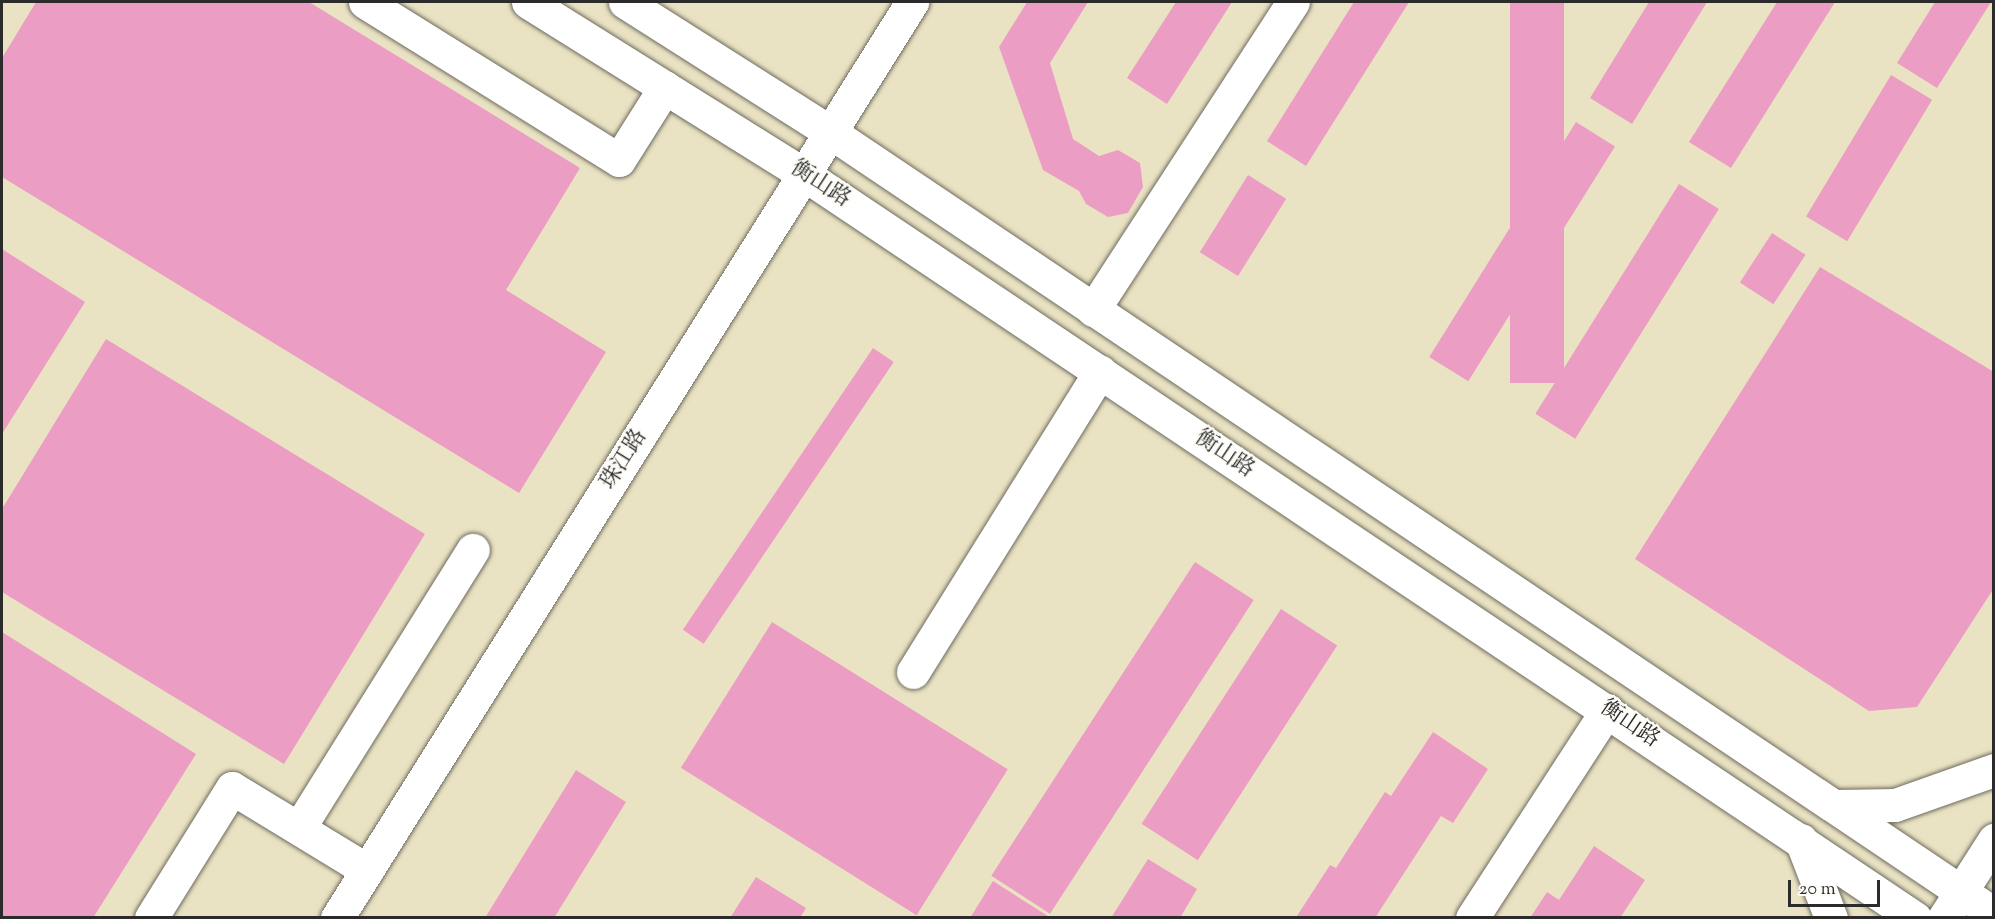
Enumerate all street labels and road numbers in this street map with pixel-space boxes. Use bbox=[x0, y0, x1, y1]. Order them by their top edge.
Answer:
street label: 衡山路 bbox=[785, 156, 855, 214]
street label: 珠江路 bbox=[596, 425, 654, 495]
street label: 衡山路 bbox=[1189, 426, 1259, 484]
street label: 衡山路 bbox=[1594, 696, 1664, 754]

